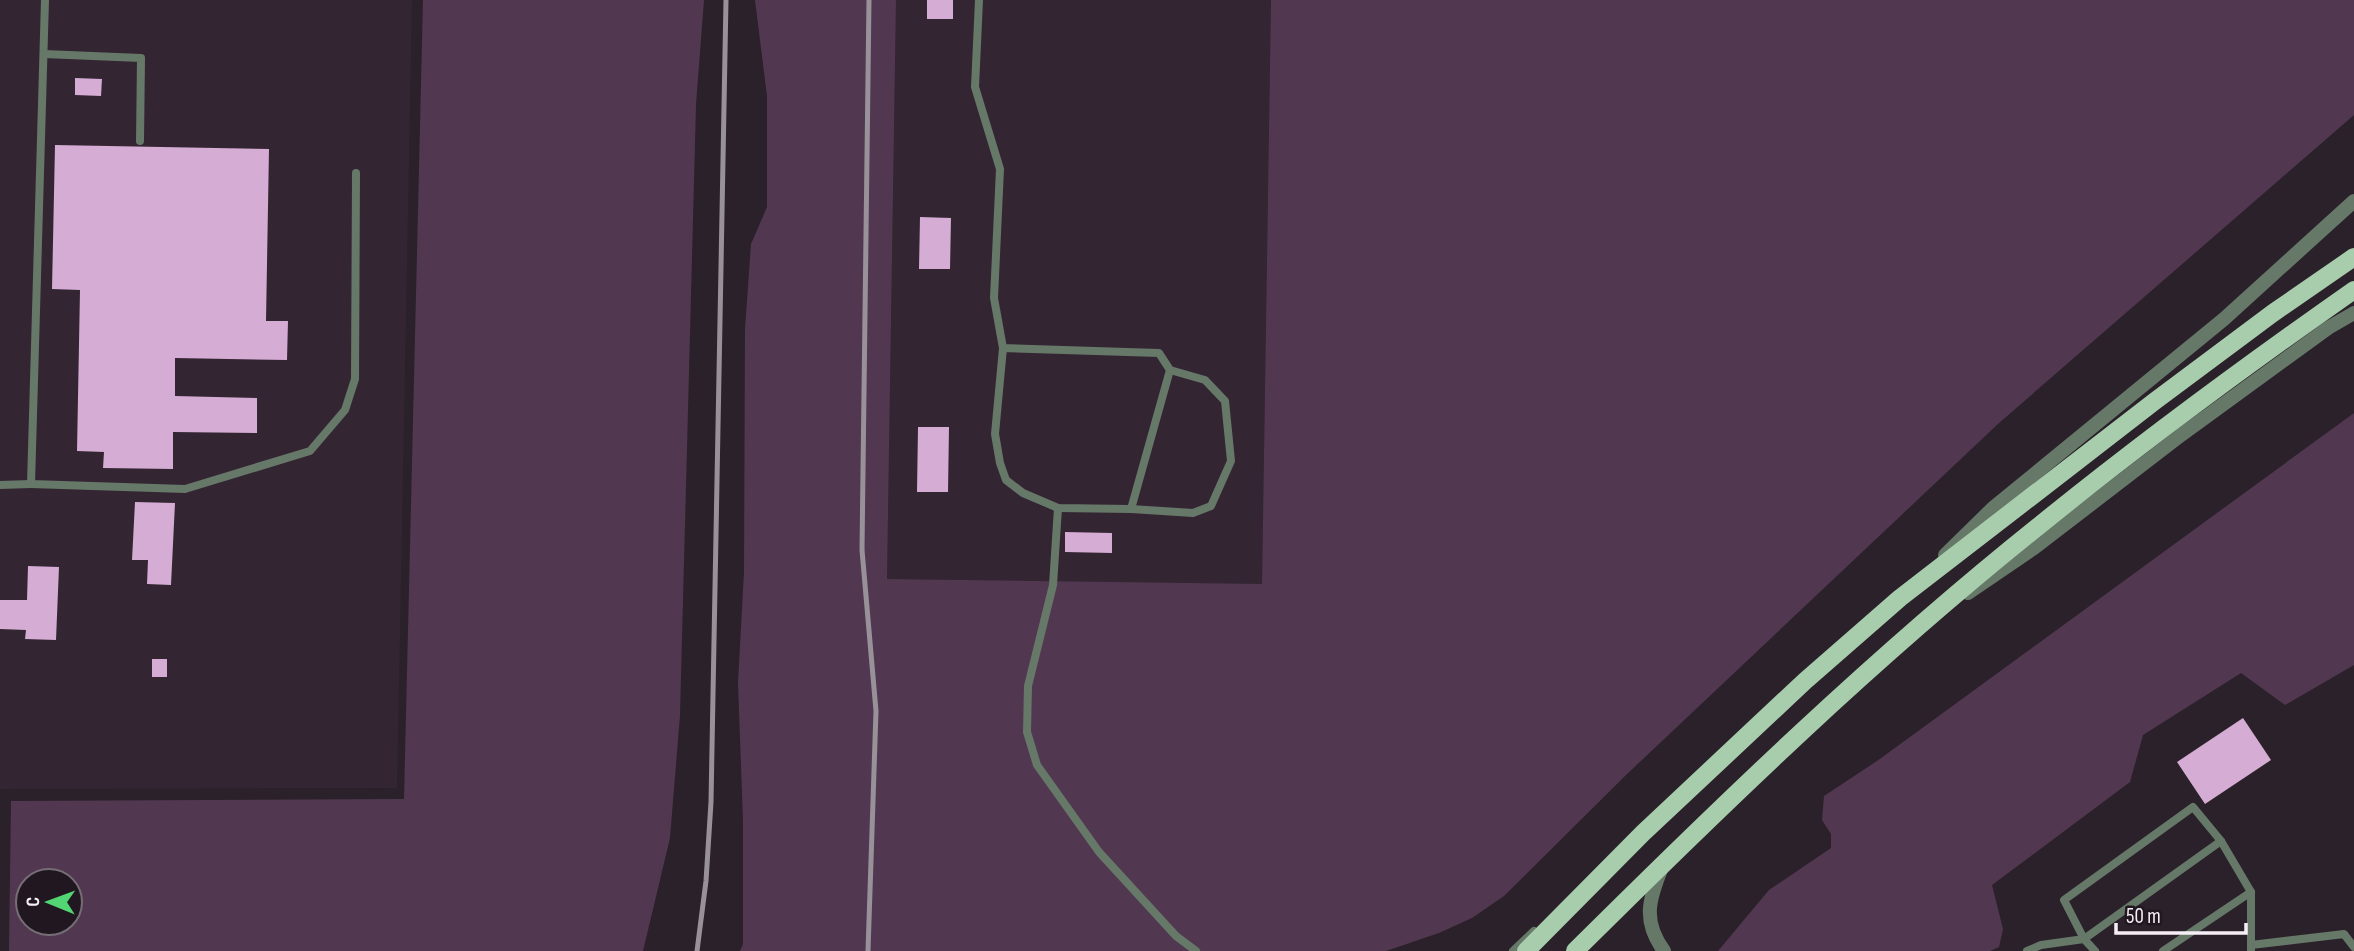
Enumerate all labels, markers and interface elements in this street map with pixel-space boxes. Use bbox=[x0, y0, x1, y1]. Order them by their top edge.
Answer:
north arrow bbox=[14, 867, 84, 937]
scale bar bbox=[2116, 892, 2246, 936]
text: С bbox=[22, 896, 45, 907]
text: 50 m bbox=[2126, 904, 2161, 929]

